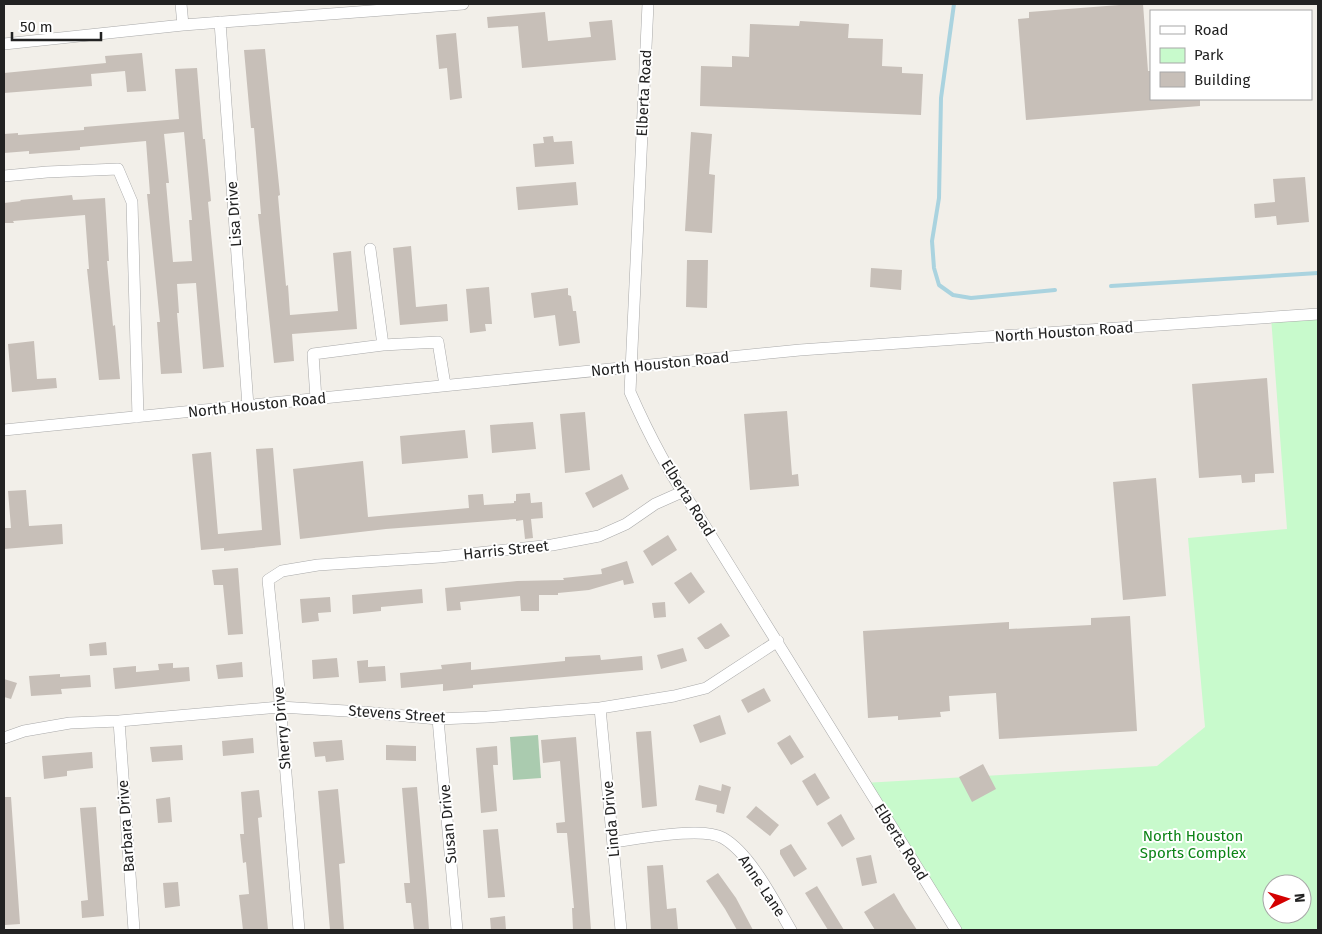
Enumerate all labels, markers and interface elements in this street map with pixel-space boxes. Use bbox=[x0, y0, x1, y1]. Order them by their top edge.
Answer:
scale bar bbox=[12, 10, 101, 42]
legend bbox=[1150, 10, 1312, 100]
text: 50 m bbox=[20, 18, 53, 36]
text: Road bbox=[1194, 21, 1229, 39]
text: Park bbox=[1194, 46, 1224, 64]
street label: Elberta Road bbox=[633, 49, 655, 137]
text: Building bbox=[1194, 71, 1250, 89]
street label: Lisa Drive bbox=[223, 181, 245, 247]
street label: North Houston Road bbox=[994, 318, 1134, 346]
street label: North Houston Road bbox=[590, 348, 730, 380]
street label: North Houston Road bbox=[187, 389, 327, 421]
street label: Elberta Road bbox=[657, 456, 719, 540]
street label: Harris Street bbox=[462, 537, 550, 563]
street label: Sherry Drive bbox=[269, 686, 295, 770]
street label: Stevens Street bbox=[348, 702, 447, 726]
street label: Barbara Drive bbox=[114, 779, 138, 873]
street label: Linda Drive bbox=[599, 780, 623, 858]
street label: Susan Drive bbox=[436, 783, 460, 865]
street label: Elberta Road bbox=[870, 800, 932, 884]
park label: North Houston Sports Complex bbox=[1140, 827, 1247, 862]
street label: Anne Lane bbox=[735, 852, 789, 920]
north arrow bbox=[1262, 874, 1312, 924]
text: N bbox=[1291, 893, 1308, 903]

